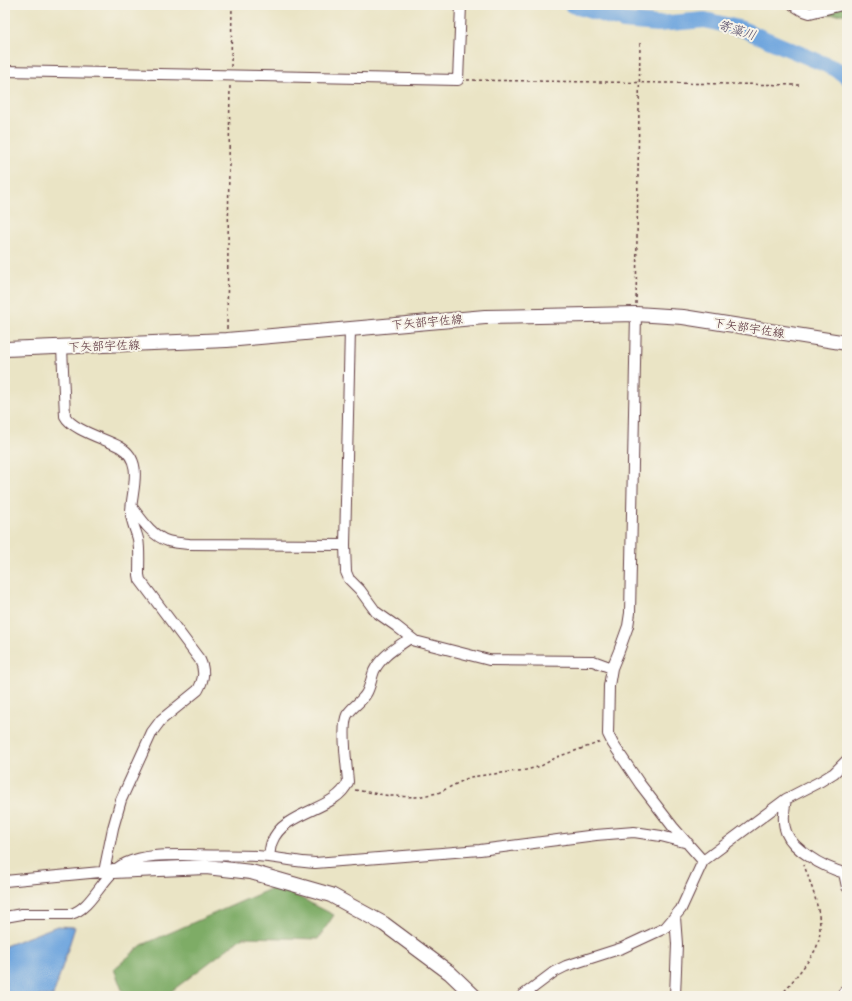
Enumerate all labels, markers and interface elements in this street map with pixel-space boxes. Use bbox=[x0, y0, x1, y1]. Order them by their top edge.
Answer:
water label: 寄藻川 bbox=[716, 16, 758, 44]
street label: 下矢部宇佐線 bbox=[390, 311, 464, 333]
street label: 下矢部宇佐線 bbox=[712, 314, 786, 342]
street label: 下矢部宇佐線 bbox=[68, 337, 140, 355]

